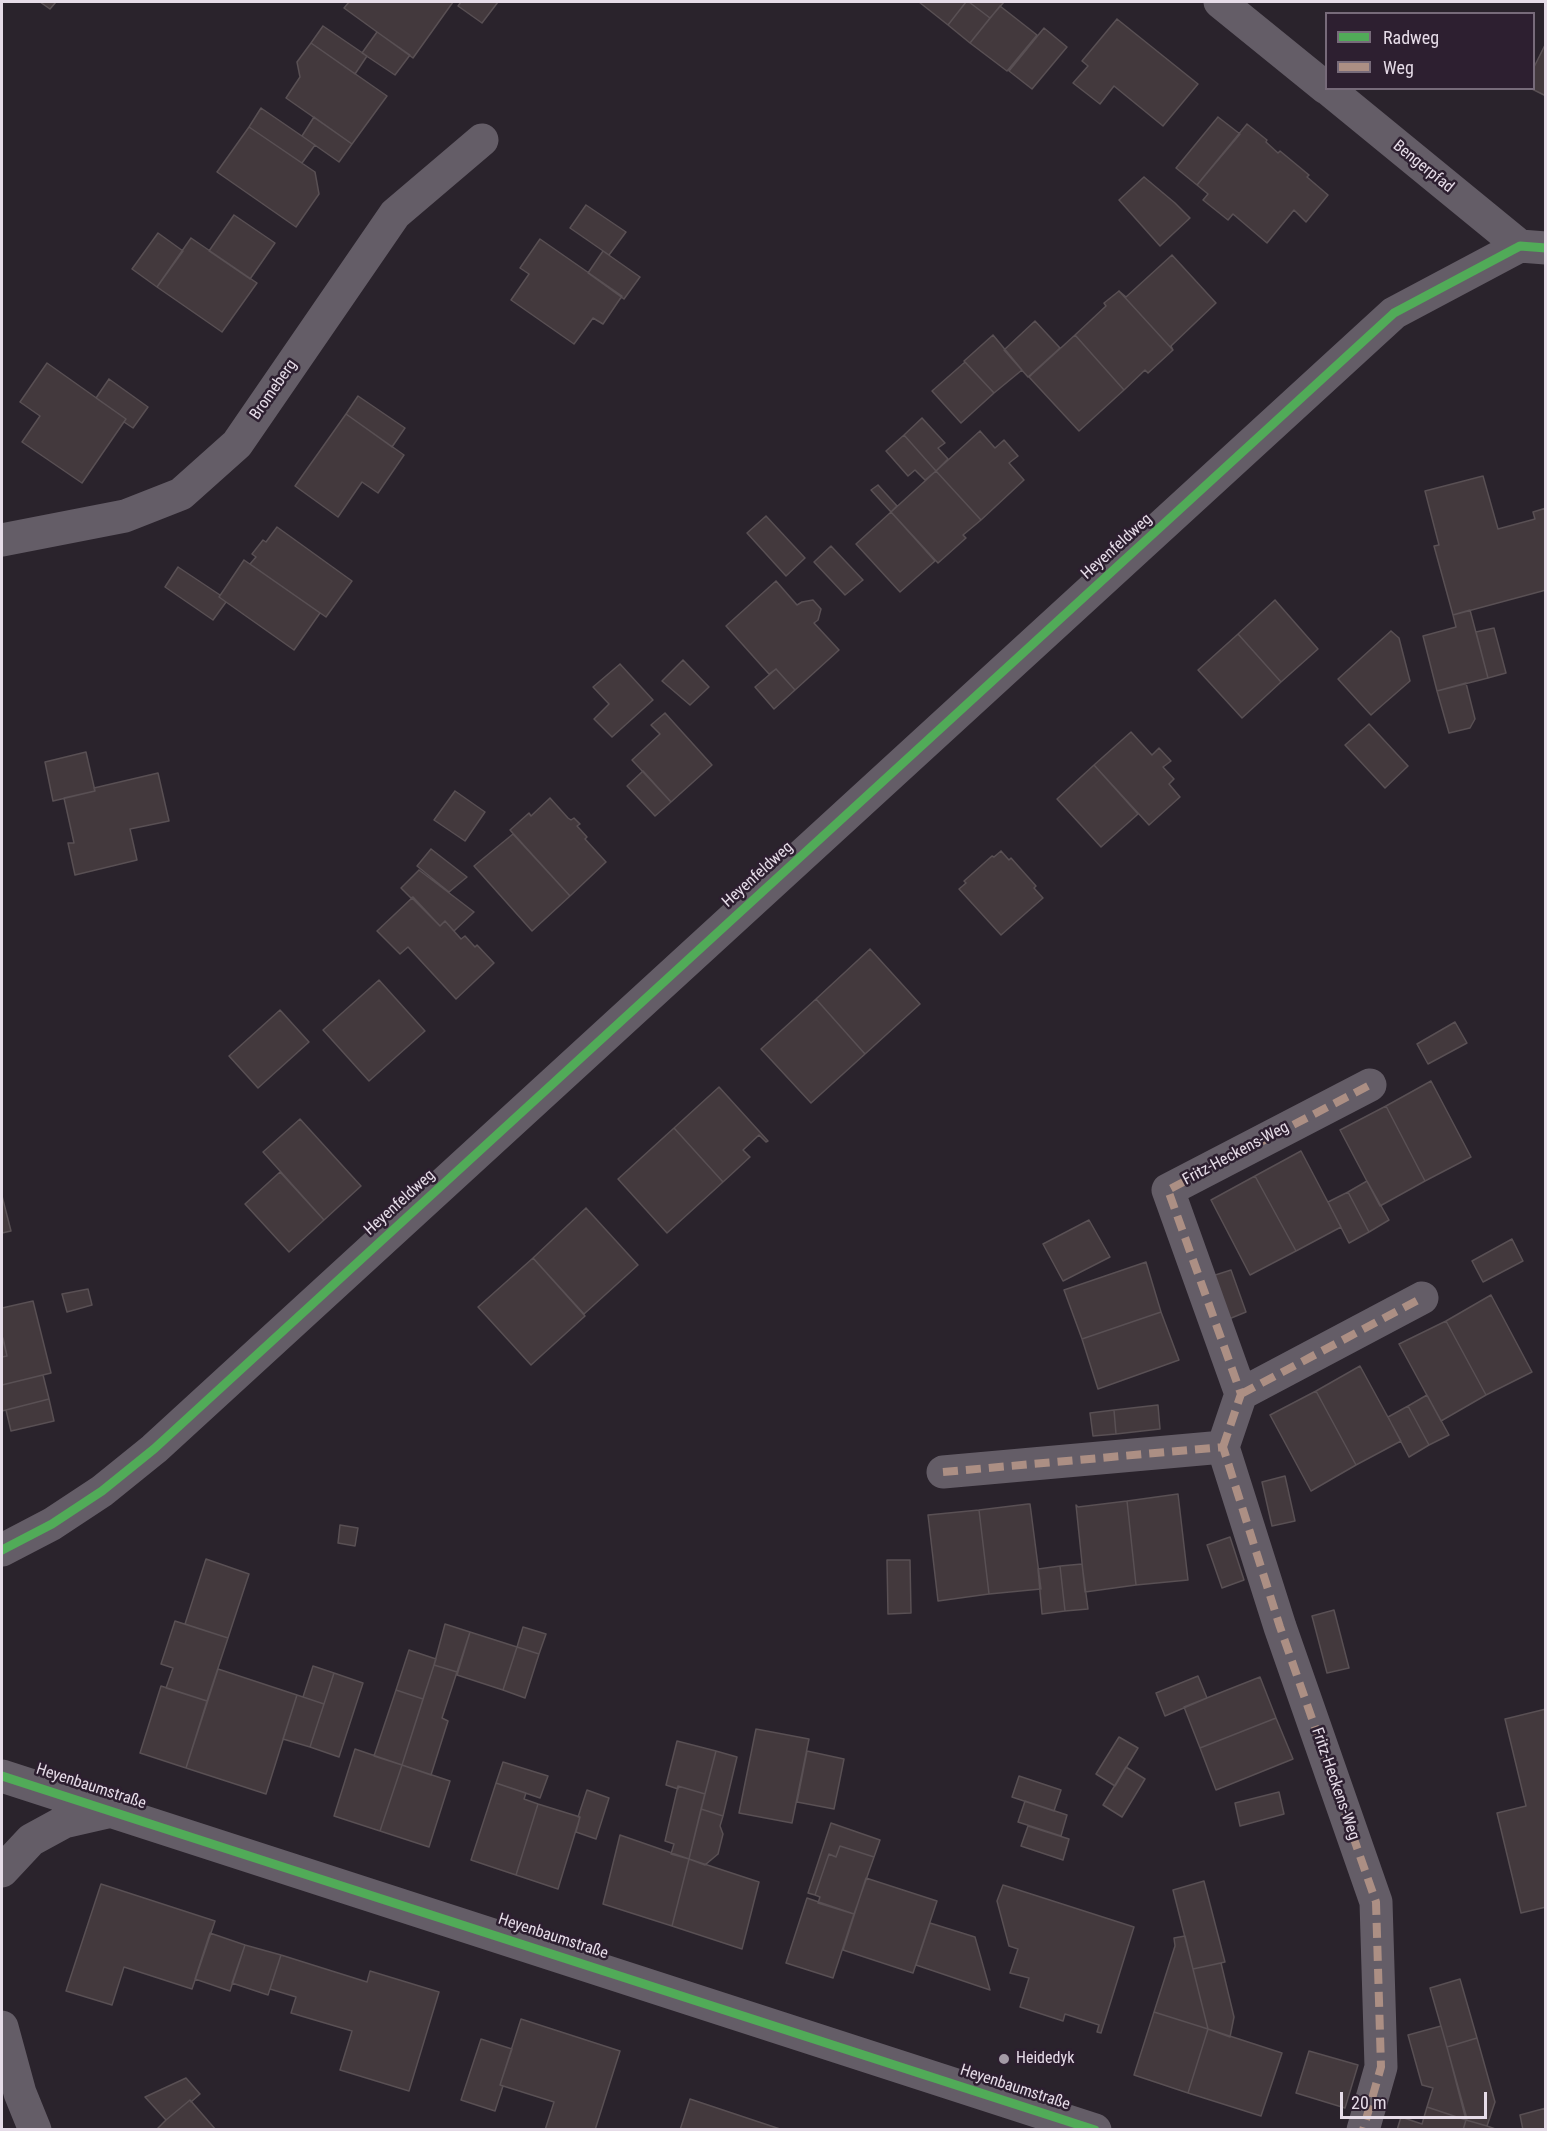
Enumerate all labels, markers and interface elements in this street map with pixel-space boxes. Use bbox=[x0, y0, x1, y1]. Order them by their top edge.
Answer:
legend bbox=[1325, 12, 1535, 90]
text: Radweg bbox=[1383, 27, 1439, 48]
text: Weg bbox=[1383, 57, 1414, 78]
street label: Bengerpfad bbox=[1389, 137, 1457, 197]
street label: Bromeberg bbox=[246, 356, 302, 424]
street label: Heyenfeldweg bbox=[1078, 510, 1156, 584]
street label: Heyenfeldweg bbox=[719, 838, 797, 912]
street label: Fritz-Heckens-Weg bbox=[1180, 1118, 1292, 1190]
street label: Heyenfeldweg bbox=[361, 1166, 439, 1240]
street label: Fritz-Heckens-Weg bbox=[1307, 1725, 1363, 1843]
street label: Heyenbaumstraße bbox=[34, 1760, 148, 1814]
street label: Heyenbaumstraße bbox=[496, 1910, 610, 1964]
place label: Heidedyk bbox=[1016, 2049, 1074, 2069]
marker: Heidedyk bbox=[997, 2052, 1011, 2066]
street label: Heyenbaumstraße bbox=[958, 2061, 1072, 2115]
scale bar bbox=[1343, 2080, 1490, 2118]
text: 20 m bbox=[1351, 2092, 1386, 2113]

